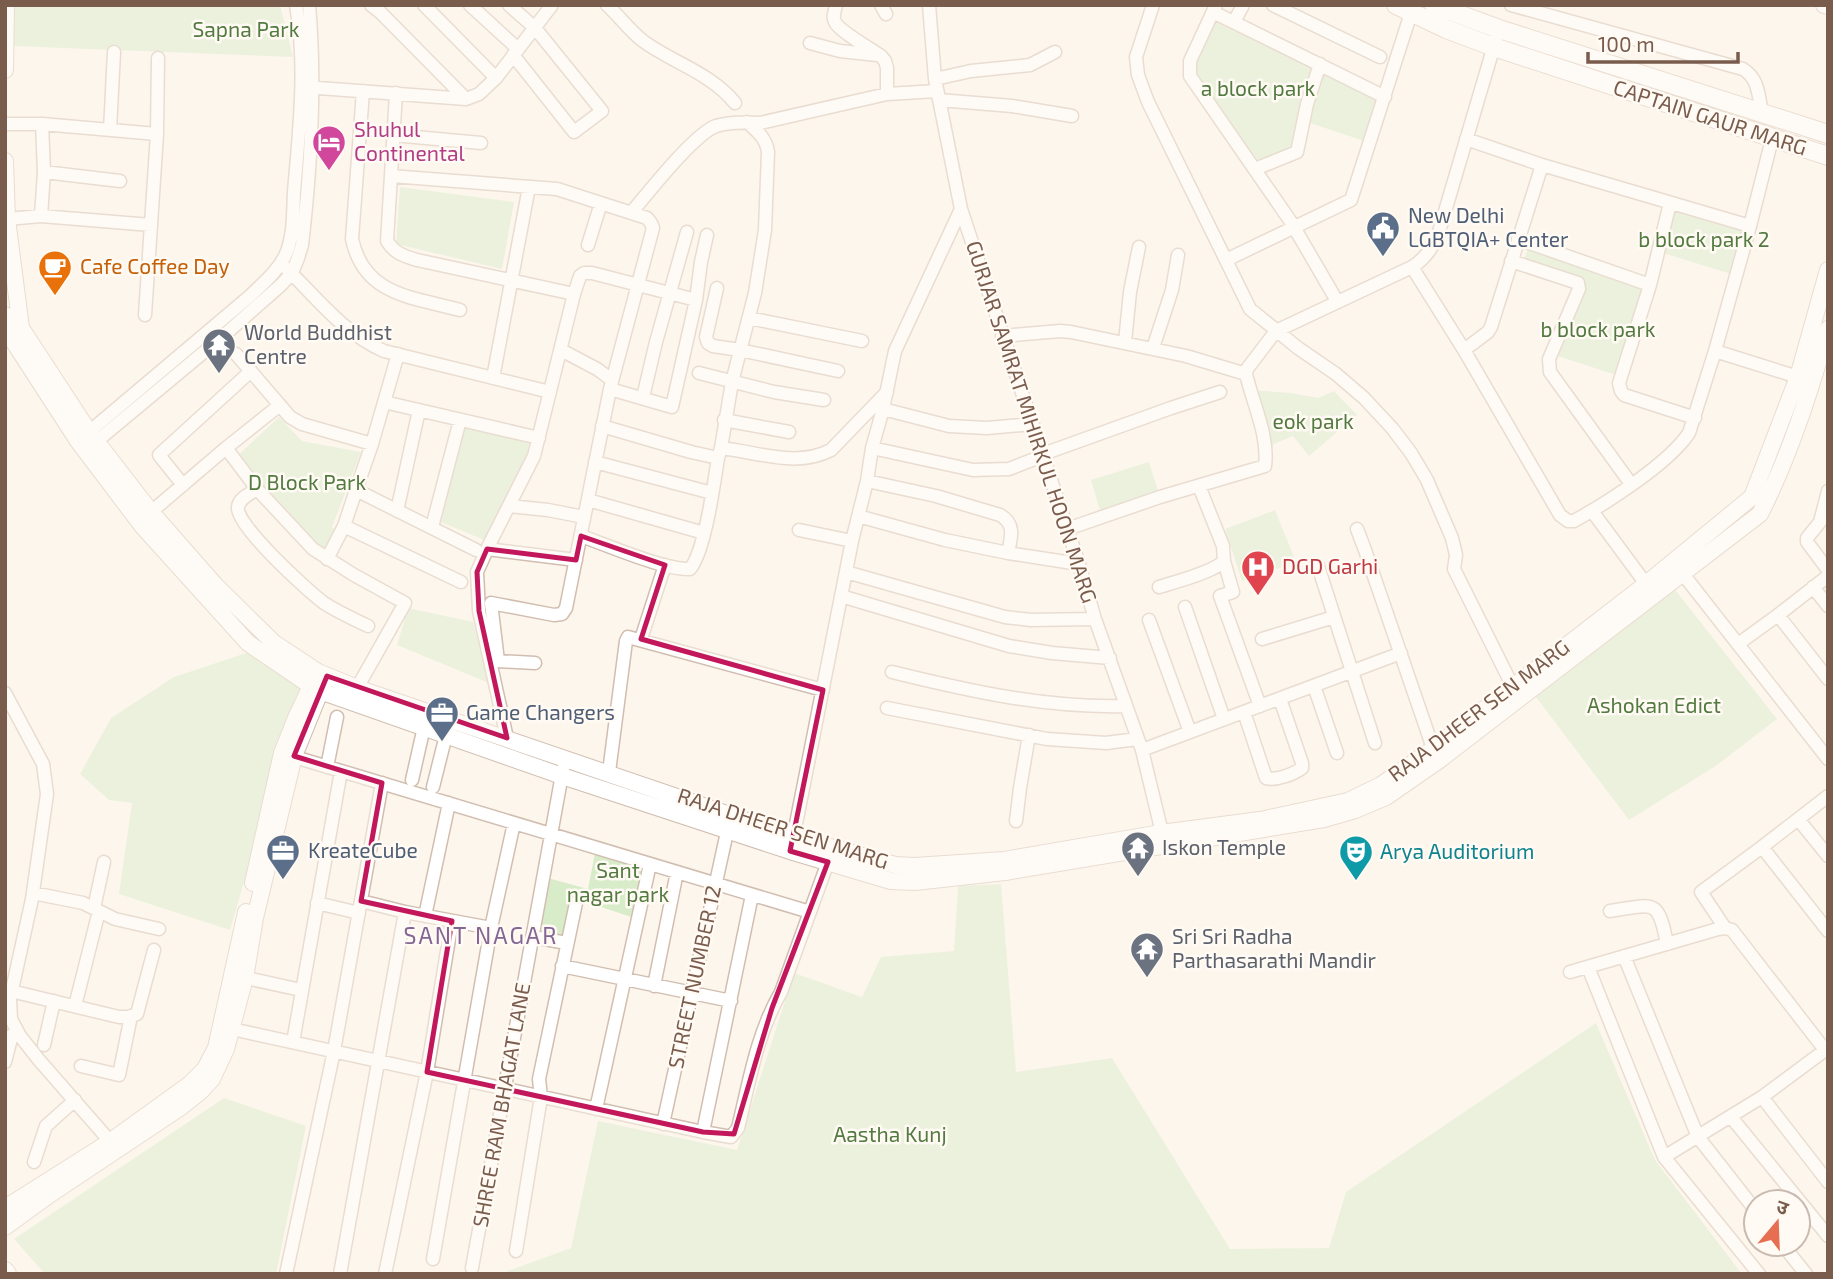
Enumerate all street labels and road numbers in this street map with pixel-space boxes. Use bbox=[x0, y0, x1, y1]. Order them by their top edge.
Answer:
street label: CAPTAIN GAUR MARG bbox=[1611, 73, 1810, 160]
street label: GURJAR SAMRAT MIHIRKUL HOON MARG bbox=[962, 237, 1103, 606]
street label: RAJA DHEER SEN MARG bbox=[1383, 634, 1574, 786]
street label: RAJA DHEER SEN MARG bbox=[675, 782, 892, 873]
street label: STREET NUMBER 12 bbox=[662, 883, 725, 1071]
street label: SHREE RAM BHAGAT LANE bbox=[467, 980, 534, 1229]

